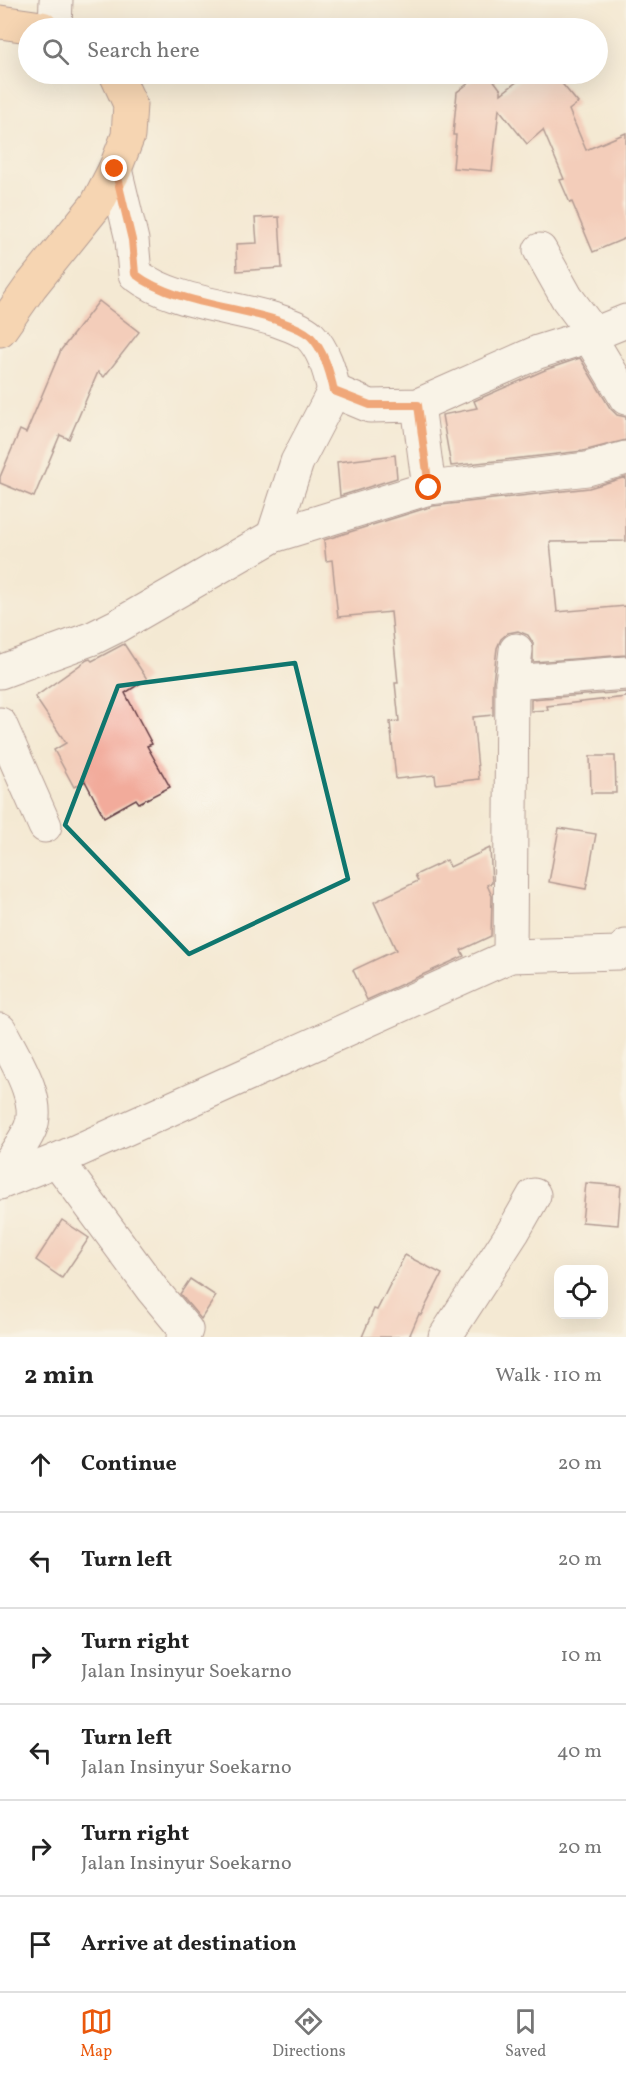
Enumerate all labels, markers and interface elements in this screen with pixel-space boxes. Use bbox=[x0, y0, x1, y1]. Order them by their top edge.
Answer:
search box bbox=[18, 18, 608, 84]
icon: search bbox=[39, 35, 72, 68]
text: Search here bbox=[87, 36, 200, 67]
route end bbox=[101, 155, 127, 181]
route start bbox=[415, 474, 441, 500]
map controls bbox=[554, 1265, 608, 1319]
button: locate bbox=[554, 1265, 608, 1319]
text: 2 min bbox=[24, 1358, 94, 1394]
text: Walk · 110 m bbox=[495, 1362, 602, 1390]
icon: ahead bbox=[24, 1448, 57, 1481]
text: Continue bbox=[81, 1449, 177, 1480]
text: 20 m bbox=[558, 1450, 602, 1478]
icon: left bbox=[24, 1544, 57, 1577]
text: Turn left bbox=[81, 1545, 172, 1576]
text: 20 m bbox=[558, 1546, 602, 1574]
text: Turn right bbox=[81, 1627, 189, 1658]
icon: right bbox=[24, 1640, 57, 1673]
text: 10 m bbox=[561, 1642, 602, 1670]
text: Jalan Insinyur Soekarno bbox=[81, 1658, 292, 1686]
text: Turn left bbox=[81, 1723, 172, 1754]
icon: left bbox=[24, 1736, 57, 1769]
text: 40 m bbox=[557, 1738, 602, 1766]
text: Jalan Insinyur Soekarno bbox=[81, 1754, 292, 1782]
text: Turn right bbox=[81, 1819, 189, 1850]
icon: right bbox=[24, 1832, 57, 1865]
text: 20 m bbox=[558, 1834, 602, 1862]
text: Jalan Insinyur Soekarno bbox=[81, 1850, 292, 1878]
icon: arrive bbox=[24, 1928, 57, 1961]
text: Arrive at destination bbox=[81, 1929, 297, 1960]
tab: Map bbox=[80, 2005, 113, 2063]
tab: Directions bbox=[272, 2005, 346, 2063]
tab: Saved bbox=[505, 2005, 546, 2063]

